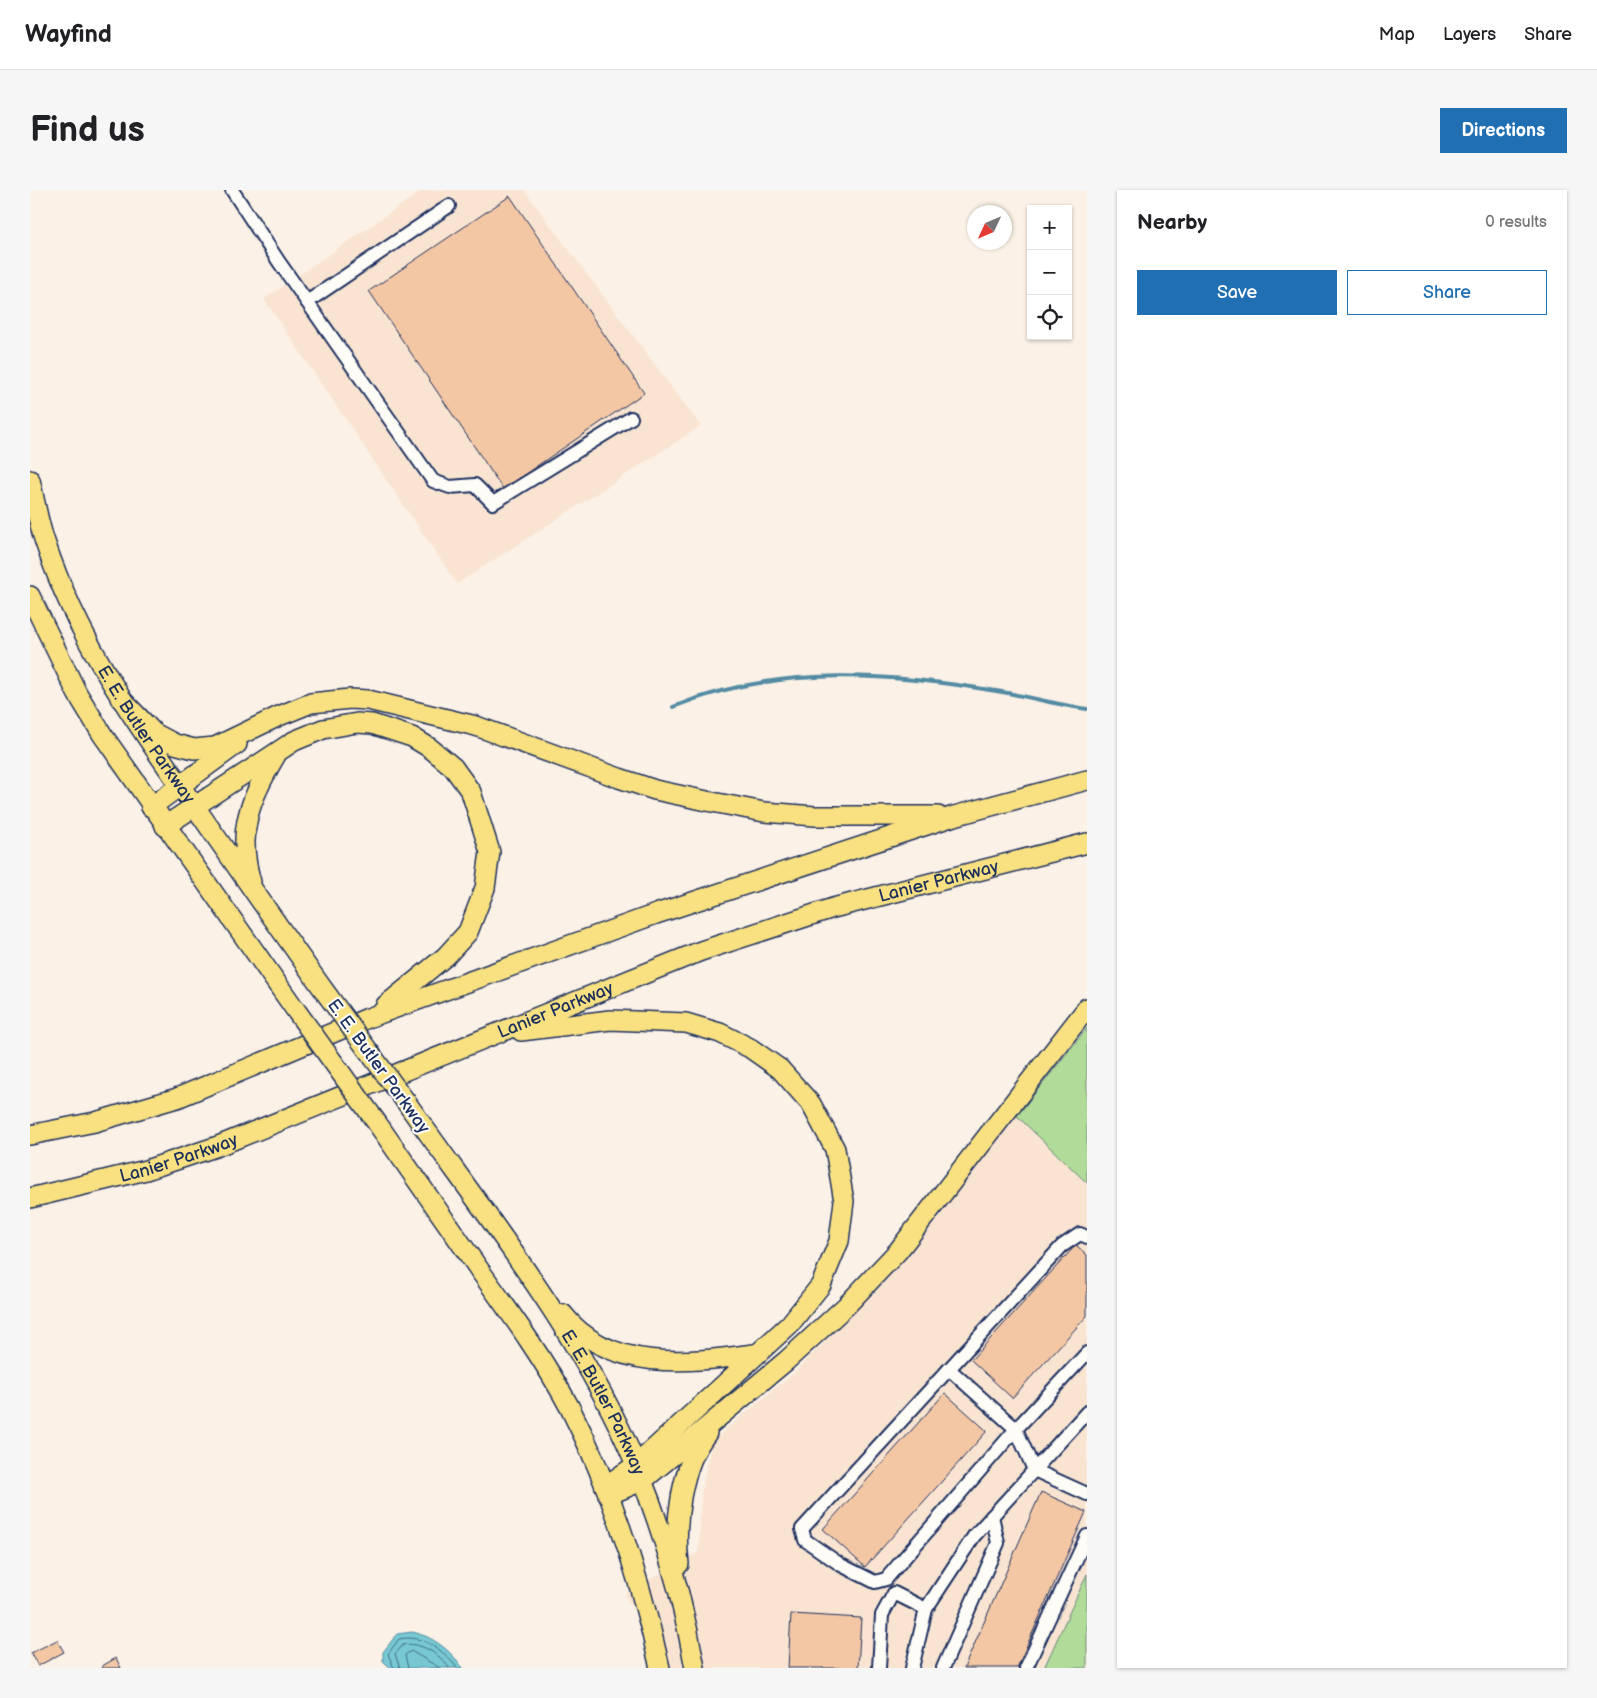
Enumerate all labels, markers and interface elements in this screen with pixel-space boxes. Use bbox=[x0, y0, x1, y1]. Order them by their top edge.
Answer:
text: Wayfind bbox=[25, 20, 112, 49]
text: Map bbox=[1379, 24, 1415, 45]
text: Layers bbox=[1443, 24, 1496, 45]
text: Share bbox=[1524, 24, 1572, 45]
button: Directions bbox=[1440, 108, 1567, 153]
text: Find us bbox=[30, 109, 145, 152]
north arrow bbox=[967, 205, 1012, 250]
map controls bbox=[1027, 205, 1072, 340]
button: + bbox=[1027, 205, 1072, 250]
text: Nearby bbox=[1137, 210, 1207, 235]
text: 0 results bbox=[1485, 213, 1547, 232]
button: − bbox=[1027, 250, 1072, 295]
button: Save bbox=[1137, 270, 1337, 315]
button: Share bbox=[1347, 270, 1547, 315]
button: locate bbox=[1027, 295, 1072, 340]
street label: E. E. Butler Parkway bbox=[93, 662, 200, 808]
street label: Lanier Parkway bbox=[877, 856, 1002, 907]
street label: Lanier Parkway bbox=[495, 977, 617, 1043]
street label: E. E. Butler Parkway bbox=[323, 995, 435, 1138]
street label: Lanier Parkway bbox=[118, 1129, 242, 1187]
street label: E. E. Butler Parkway bbox=[557, 1326, 649, 1479]

